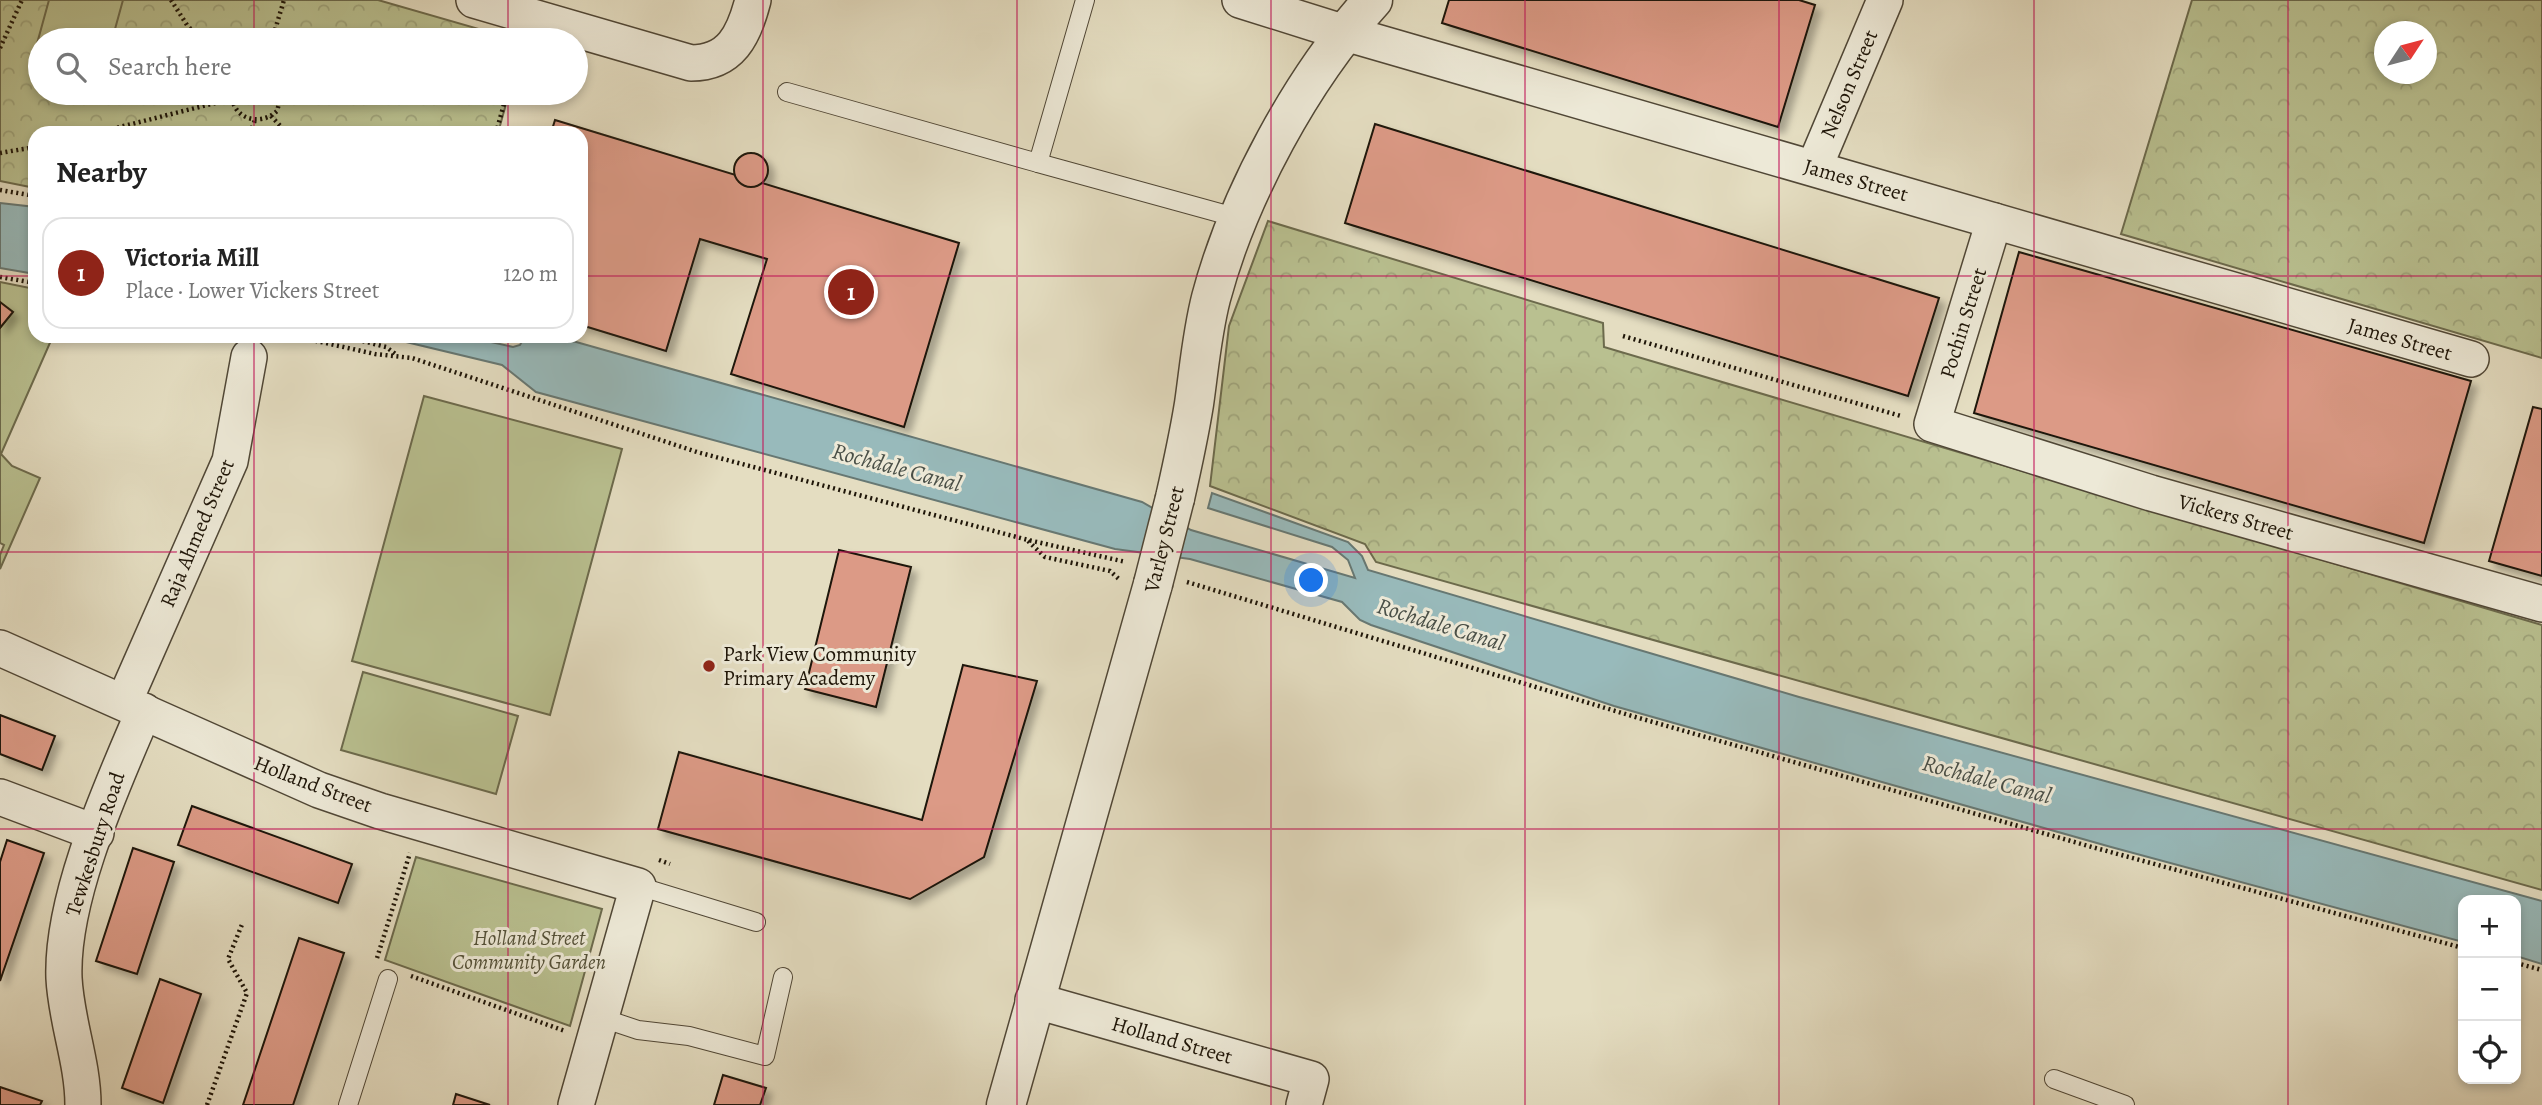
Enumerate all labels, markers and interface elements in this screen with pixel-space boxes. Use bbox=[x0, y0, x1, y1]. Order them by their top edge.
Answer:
north arrow bbox=[2374, 21, 2437, 84]
street label: Nelson Street bbox=[1814, 25, 1884, 143]
search box bbox=[28, 28, 588, 105]
icon: search bbox=[52, 48, 90, 86]
text: Search here bbox=[108, 49, 232, 84]
text: Nearby bbox=[56, 152, 147, 192]
street label: James Street bbox=[1801, 152, 1911, 208]
text: Victoria Mill bbox=[125, 240, 259, 275]
text: 1 bbox=[77, 258, 85, 289]
text: 120 m bbox=[503, 258, 558, 289]
street label: Pochin Street bbox=[1933, 264, 1993, 382]
pin: 1 bbox=[828, 266, 874, 318]
text: Place · Lower Vickers Street bbox=[125, 275, 379, 306]
street label: James Street bbox=[2345, 311, 2455, 367]
water label: Rochdale Canal bbox=[829, 435, 965, 500]
street label: Raja Ahmed Street bbox=[153, 455, 241, 611]
street label: Varley Street bbox=[1137, 483, 1191, 596]
street label: Vickers Street bbox=[2174, 487, 2297, 547]
your location bbox=[1294, 563, 1328, 597]
water label: Rochdale Canal bbox=[1373, 590, 1509, 659]
place label: Park View Community Primary Academy bbox=[723, 640, 917, 692]
marker: Park View Community Primary Academy bbox=[701, 658, 717, 674]
water label: Rochdale Canal bbox=[1919, 747, 2055, 812]
street label: Holland Street bbox=[250, 749, 376, 819]
street label: Tewkesbury Road bbox=[59, 768, 132, 920]
map controls bbox=[2458, 895, 2521, 1084]
button: + bbox=[2458, 895, 2521, 958]
park label: Holland Street Community Garden bbox=[452, 924, 606, 976]
button: − bbox=[2458, 958, 2521, 1021]
street label: Holland Street bbox=[1108, 1009, 1236, 1071]
button: locate bbox=[2458, 1021, 2521, 1084]

